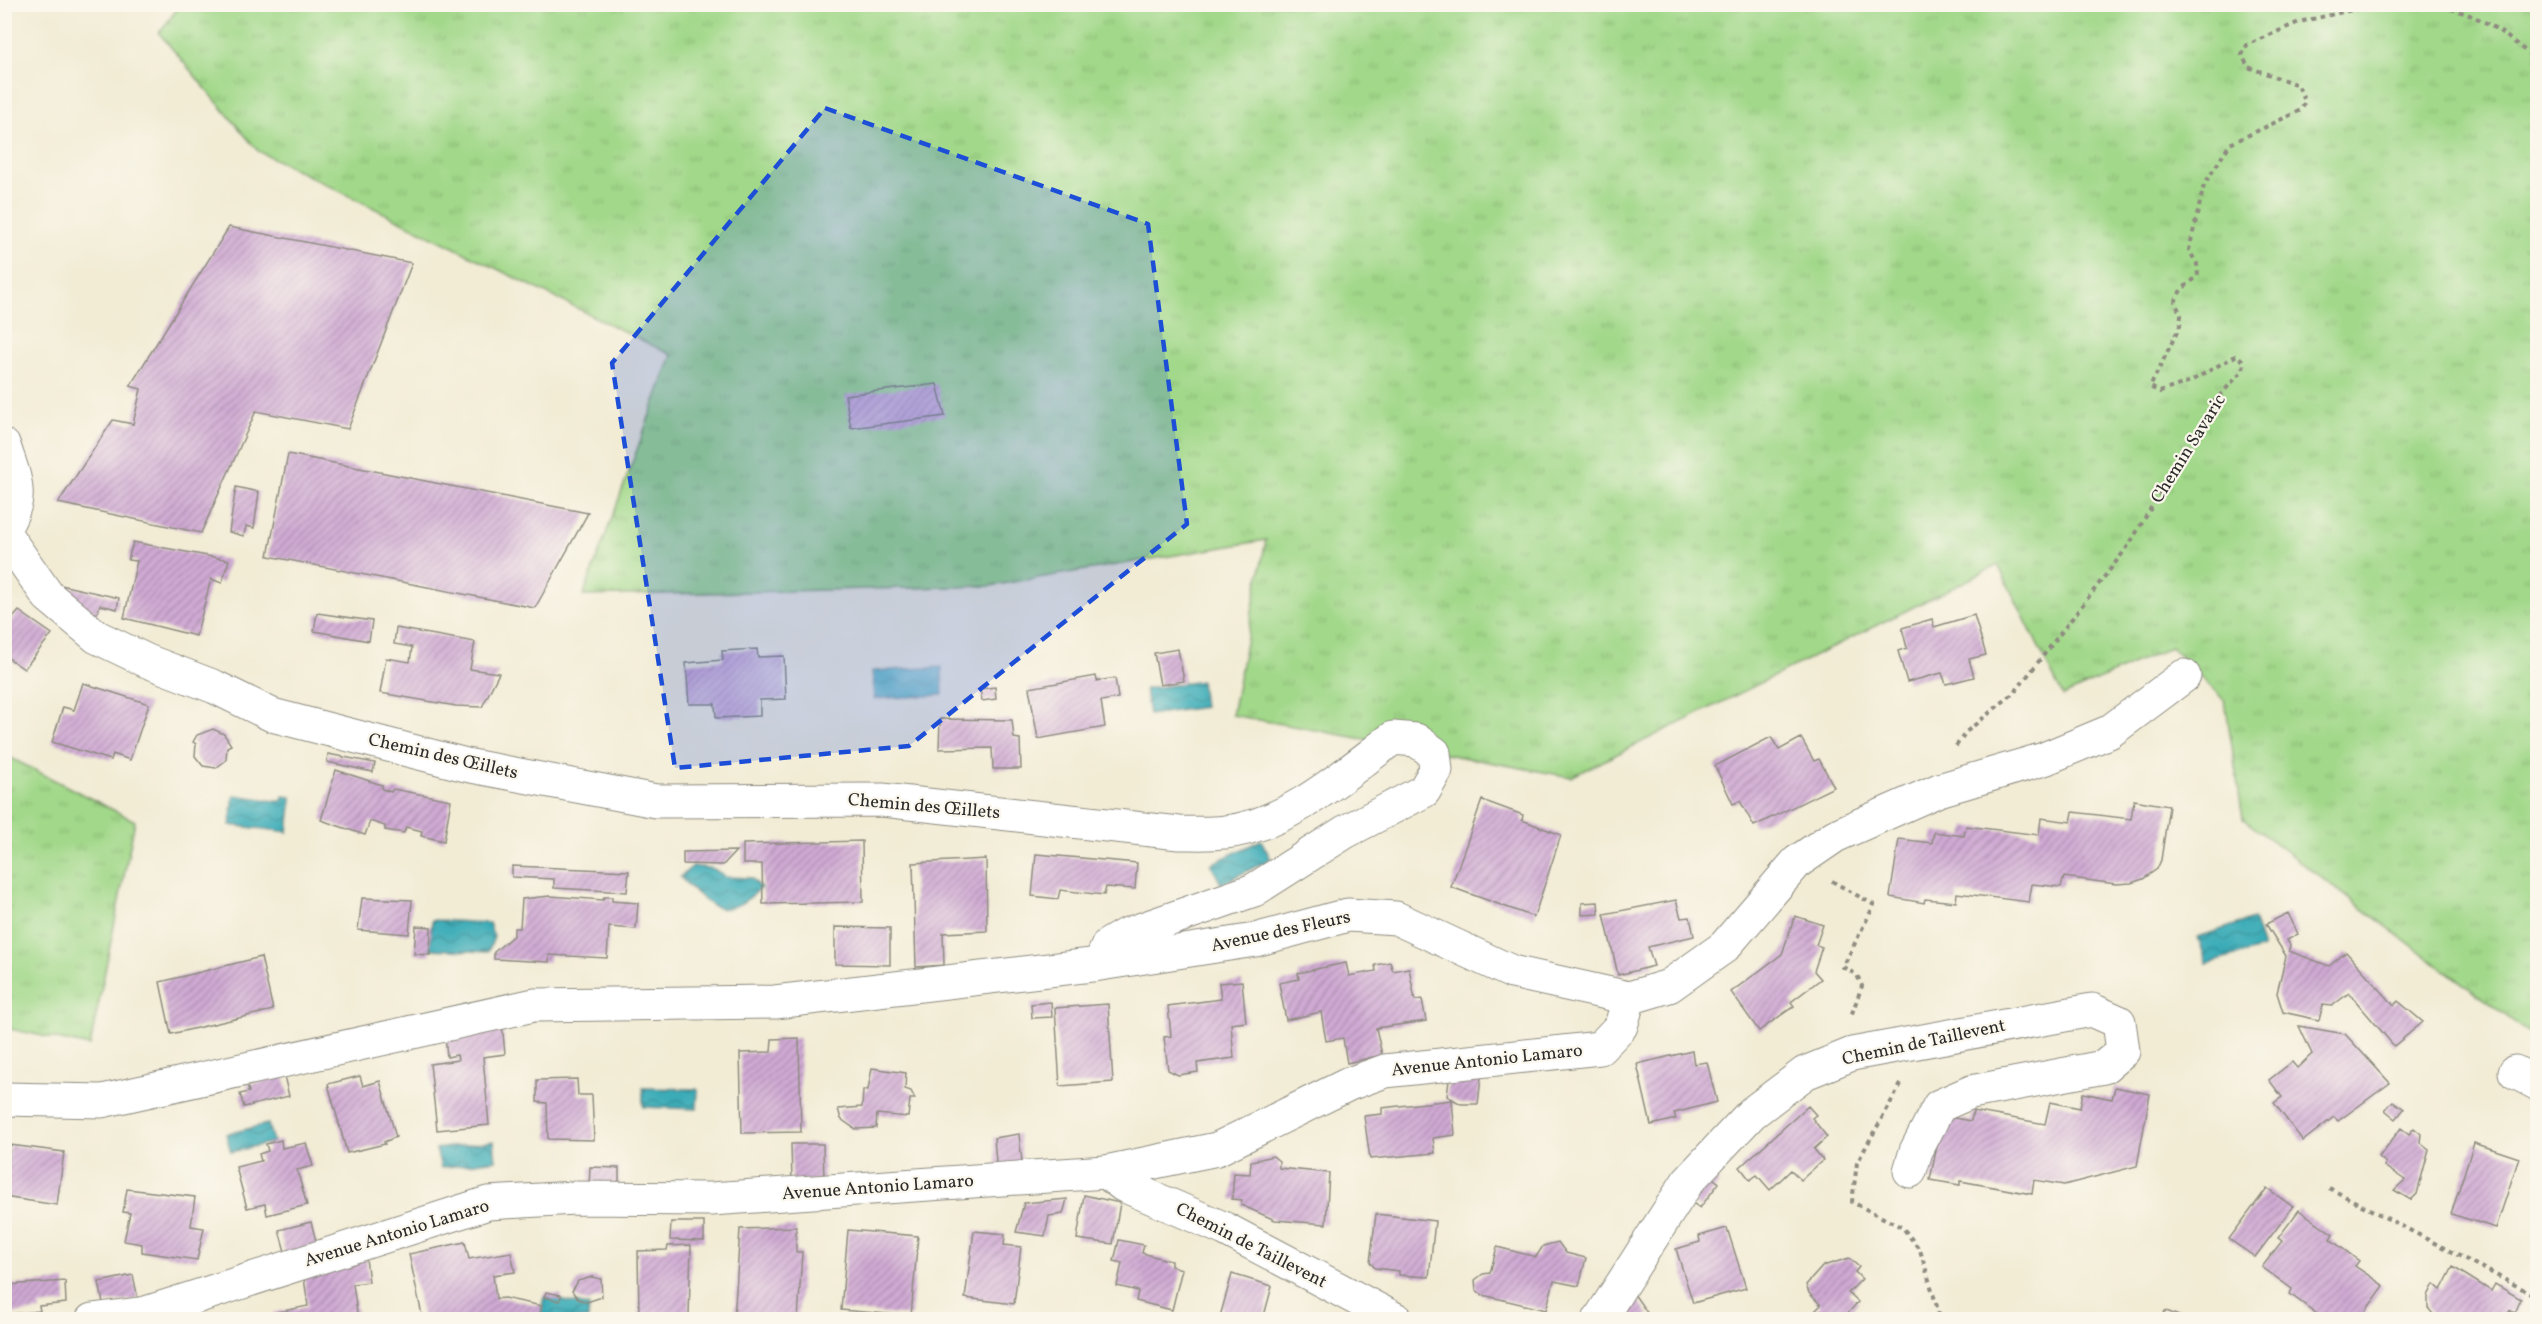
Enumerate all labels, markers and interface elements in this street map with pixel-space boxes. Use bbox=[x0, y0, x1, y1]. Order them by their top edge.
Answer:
street label: Chemin Savaric bbox=[2145, 390, 2233, 508]
street label: Chemin des Œillets bbox=[366, 728, 520, 786]
street label: Chemin des Œillets bbox=[847, 788, 1001, 826]
street label: Avenue des Fleurs bbox=[1209, 905, 1353, 959]
street label: Chemin de Taillevent bbox=[1840, 1013, 2008, 1073]
street label: Avenue Antonio Lamaro bbox=[1390, 1039, 1584, 1083]
street label: Avenue Antonio Lamaro bbox=[781, 1169, 975, 1207]
street label: Avenue Antonio Lamaro bbox=[302, 1194, 492, 1274]
street label: Chemin de Taillevent bbox=[1171, 1197, 1331, 1295]

